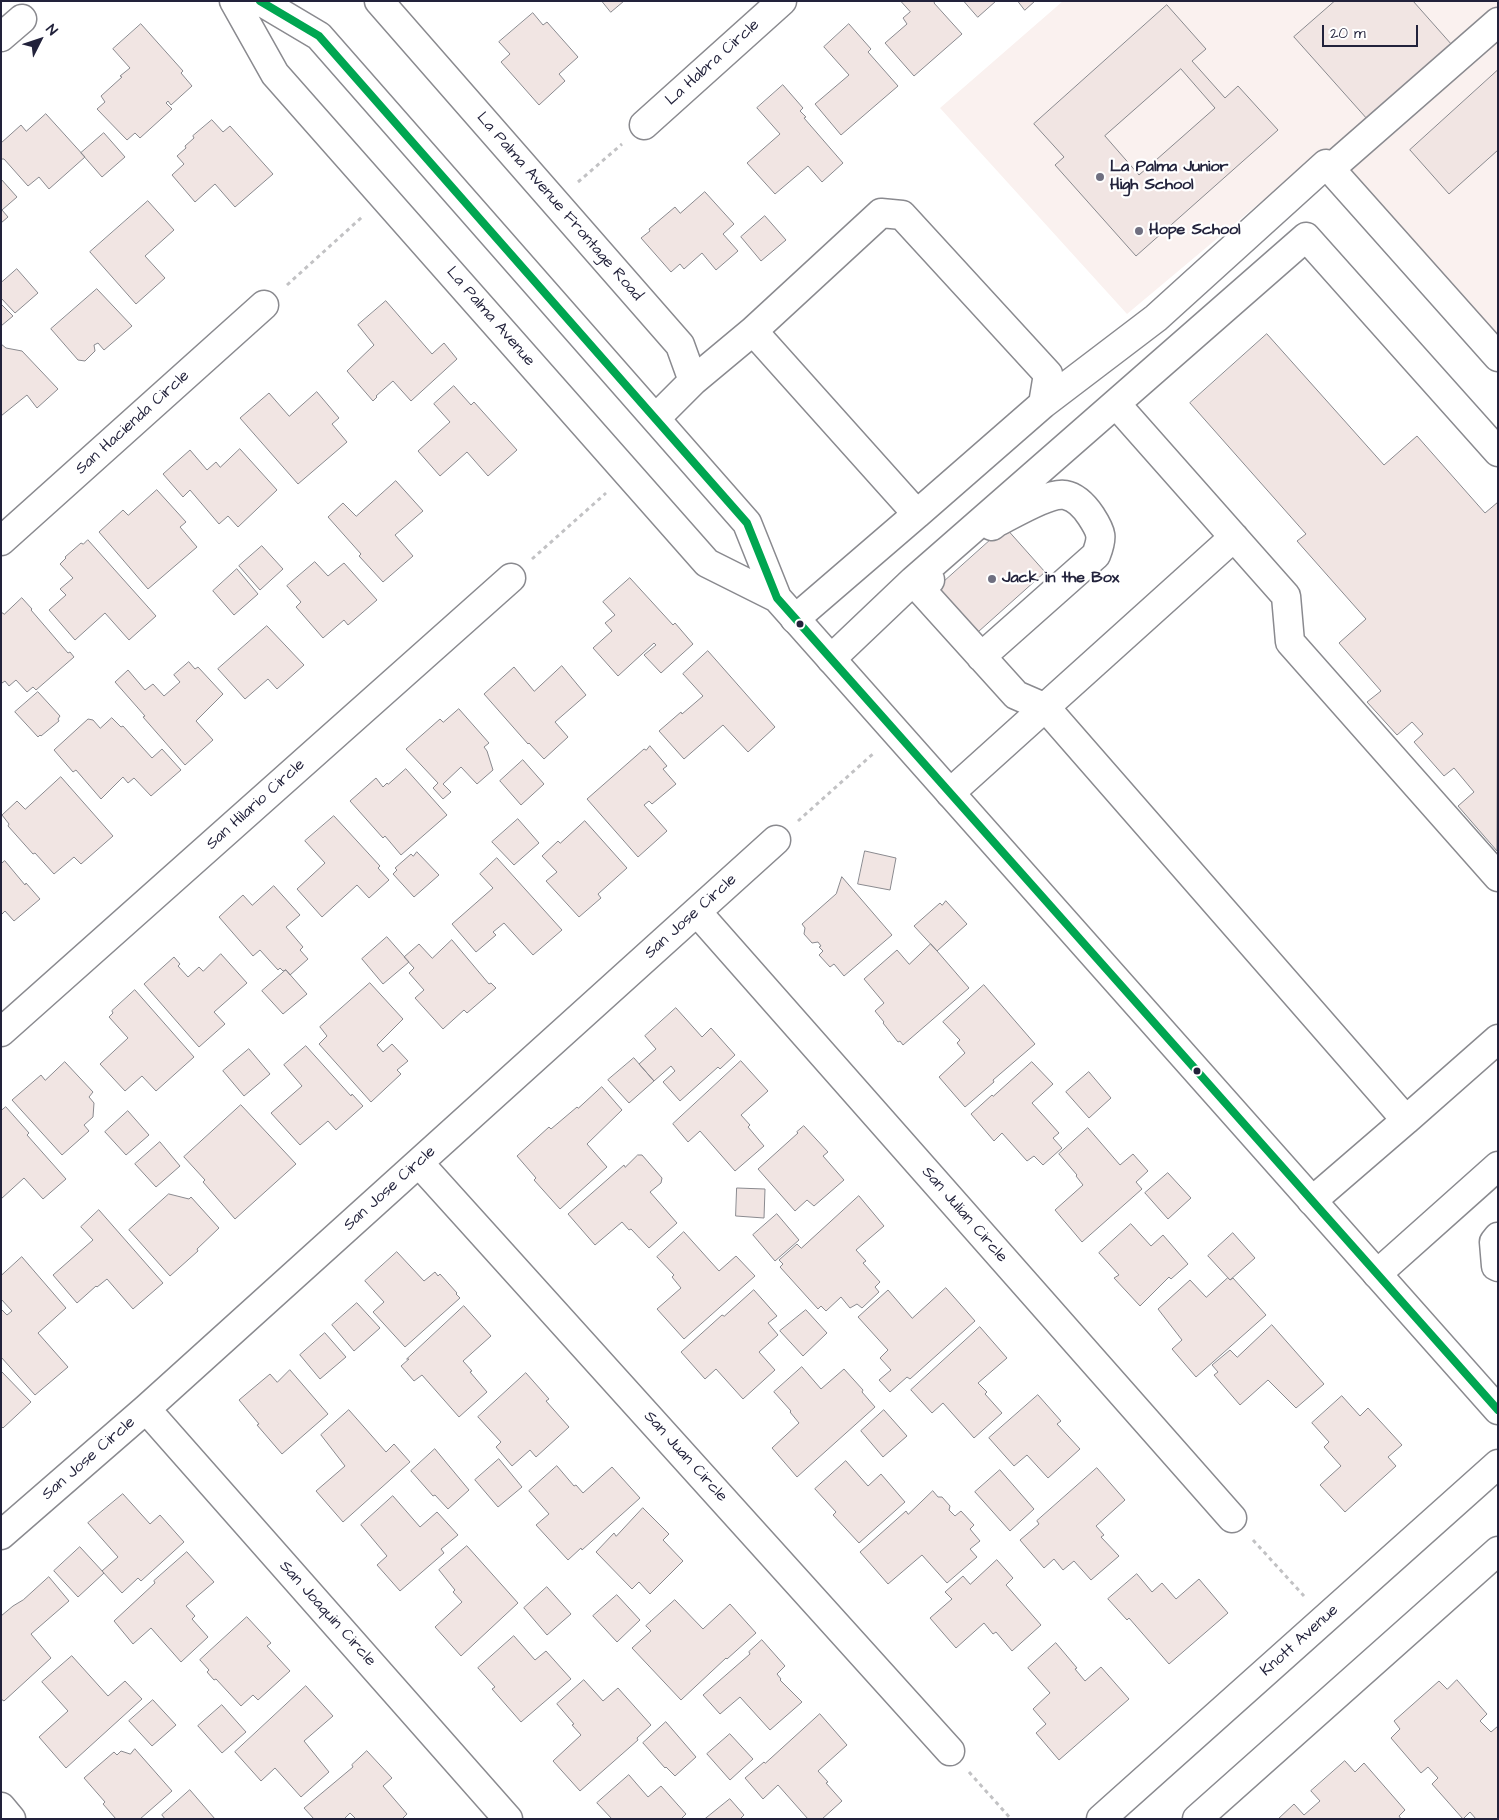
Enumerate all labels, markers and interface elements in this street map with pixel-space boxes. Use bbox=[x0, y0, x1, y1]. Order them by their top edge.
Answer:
north arrow bbox=[15, 15, 65, 65]
scale bar bbox=[1324, 15, 1420, 47]
street label: La Habra Circle bbox=[662, 16, 764, 110]
text: N bbox=[41, 20, 62, 40]
text: 20 m bbox=[1330, 23, 1366, 44]
street label: La Palma Avenue Frontage Road bbox=[472, 109, 646, 305]
place label: La Palma Junior High School bbox=[1110, 158, 1228, 196]
marker: La Palma Junior High School bbox=[1094, 171, 1106, 183]
place label: Hope School bbox=[1149, 221, 1240, 241]
marker: Hope School bbox=[1133, 225, 1145, 237]
street label: La Palma Avenue bbox=[442, 263, 538, 371]
street label: San Hacienda Circle bbox=[72, 367, 194, 479]
place label: Jack in the Box bbox=[1002, 569, 1119, 589]
marker: Jack in the Box bbox=[986, 573, 998, 585]
unlabelled marker bbox=[795, 619, 805, 629]
street label: San Hilario Circle bbox=[203, 756, 309, 854]
street label: San Jose Circle bbox=[641, 871, 741, 963]
unlabelled marker bbox=[1192, 1066, 1202, 1076]
street label: San Jose Circle bbox=[340, 1143, 440, 1235]
street label: San Julian Circle bbox=[917, 1163, 1011, 1267]
street label: San Juan Circle bbox=[639, 1408, 731, 1506]
street label: San Jose Circle bbox=[38, 1413, 140, 1505]
street label: San Joaquin Circle bbox=[275, 1557, 379, 1671]
street label: Knott Avenue bbox=[1257, 1601, 1343, 1681]

